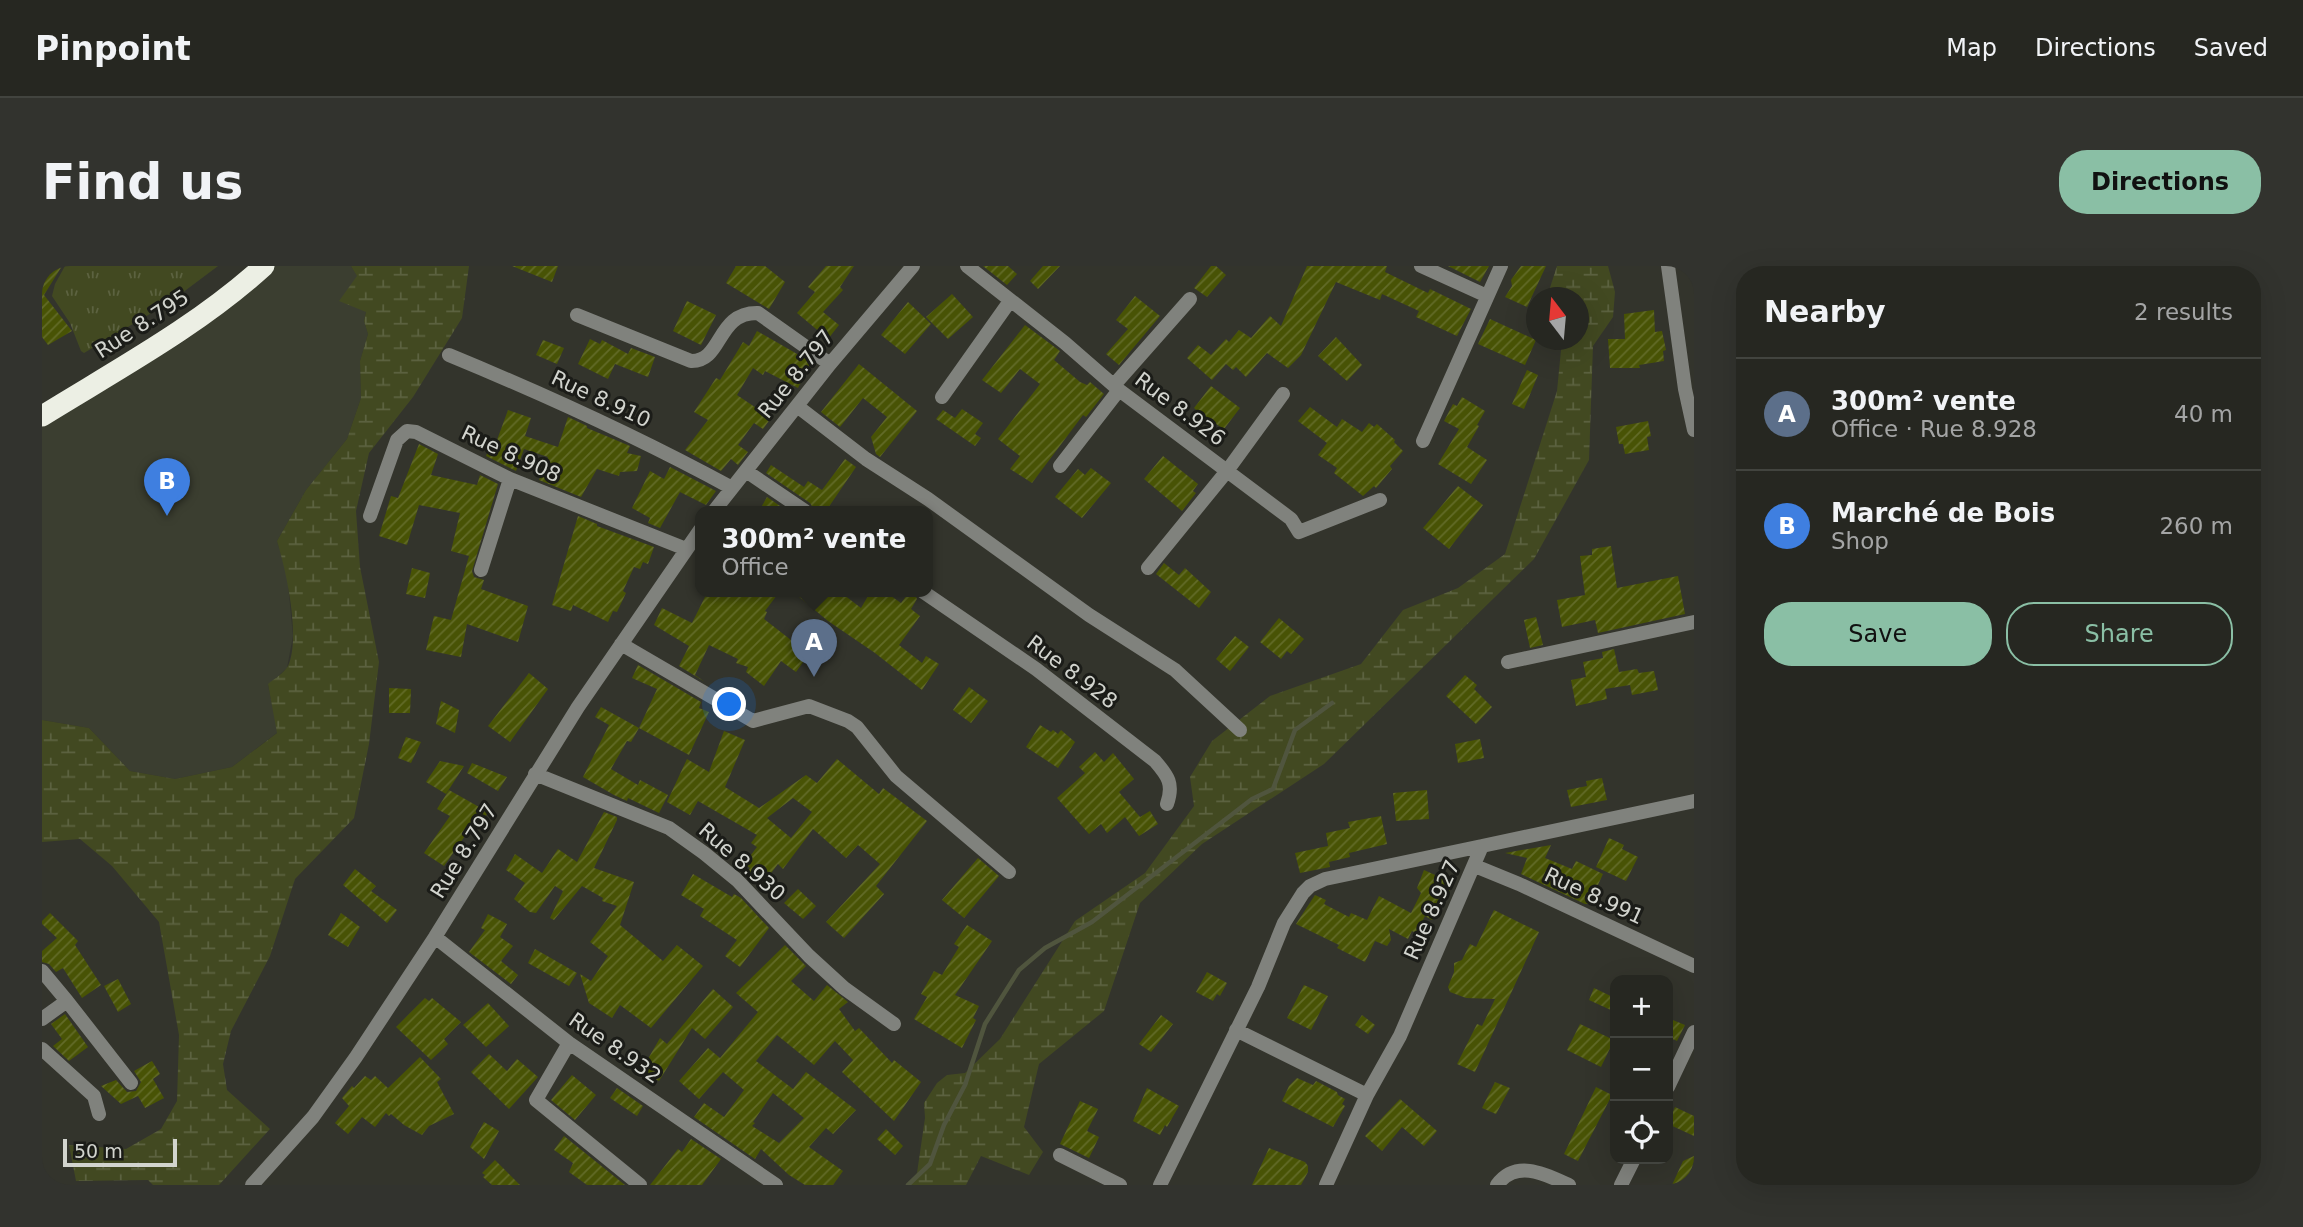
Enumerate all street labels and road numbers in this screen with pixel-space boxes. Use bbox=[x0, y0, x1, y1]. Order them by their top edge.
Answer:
street label: Rue 8.795 bbox=[91, 285, 193, 363]
street label: Rue 8.797 bbox=[753, 325, 839, 423]
street label: Rue 8.910 bbox=[548, 366, 654, 432]
street label: Rue 8.926 bbox=[1130, 367, 1230, 451]
street label: Rue 8.908 bbox=[458, 421, 564, 487]
street label: Rue 8.928 bbox=[1022, 630, 1122, 714]
street label: Rue 8.797 bbox=[426, 799, 502, 903]
street label: Rue 8.930 bbox=[694, 818, 790, 906]
street label: Rue 8.927 bbox=[1399, 856, 1465, 964]
street label: Rue 8.991 bbox=[1541, 863, 1647, 929]
street label: Rue 8.932 bbox=[564, 1008, 666, 1088]

